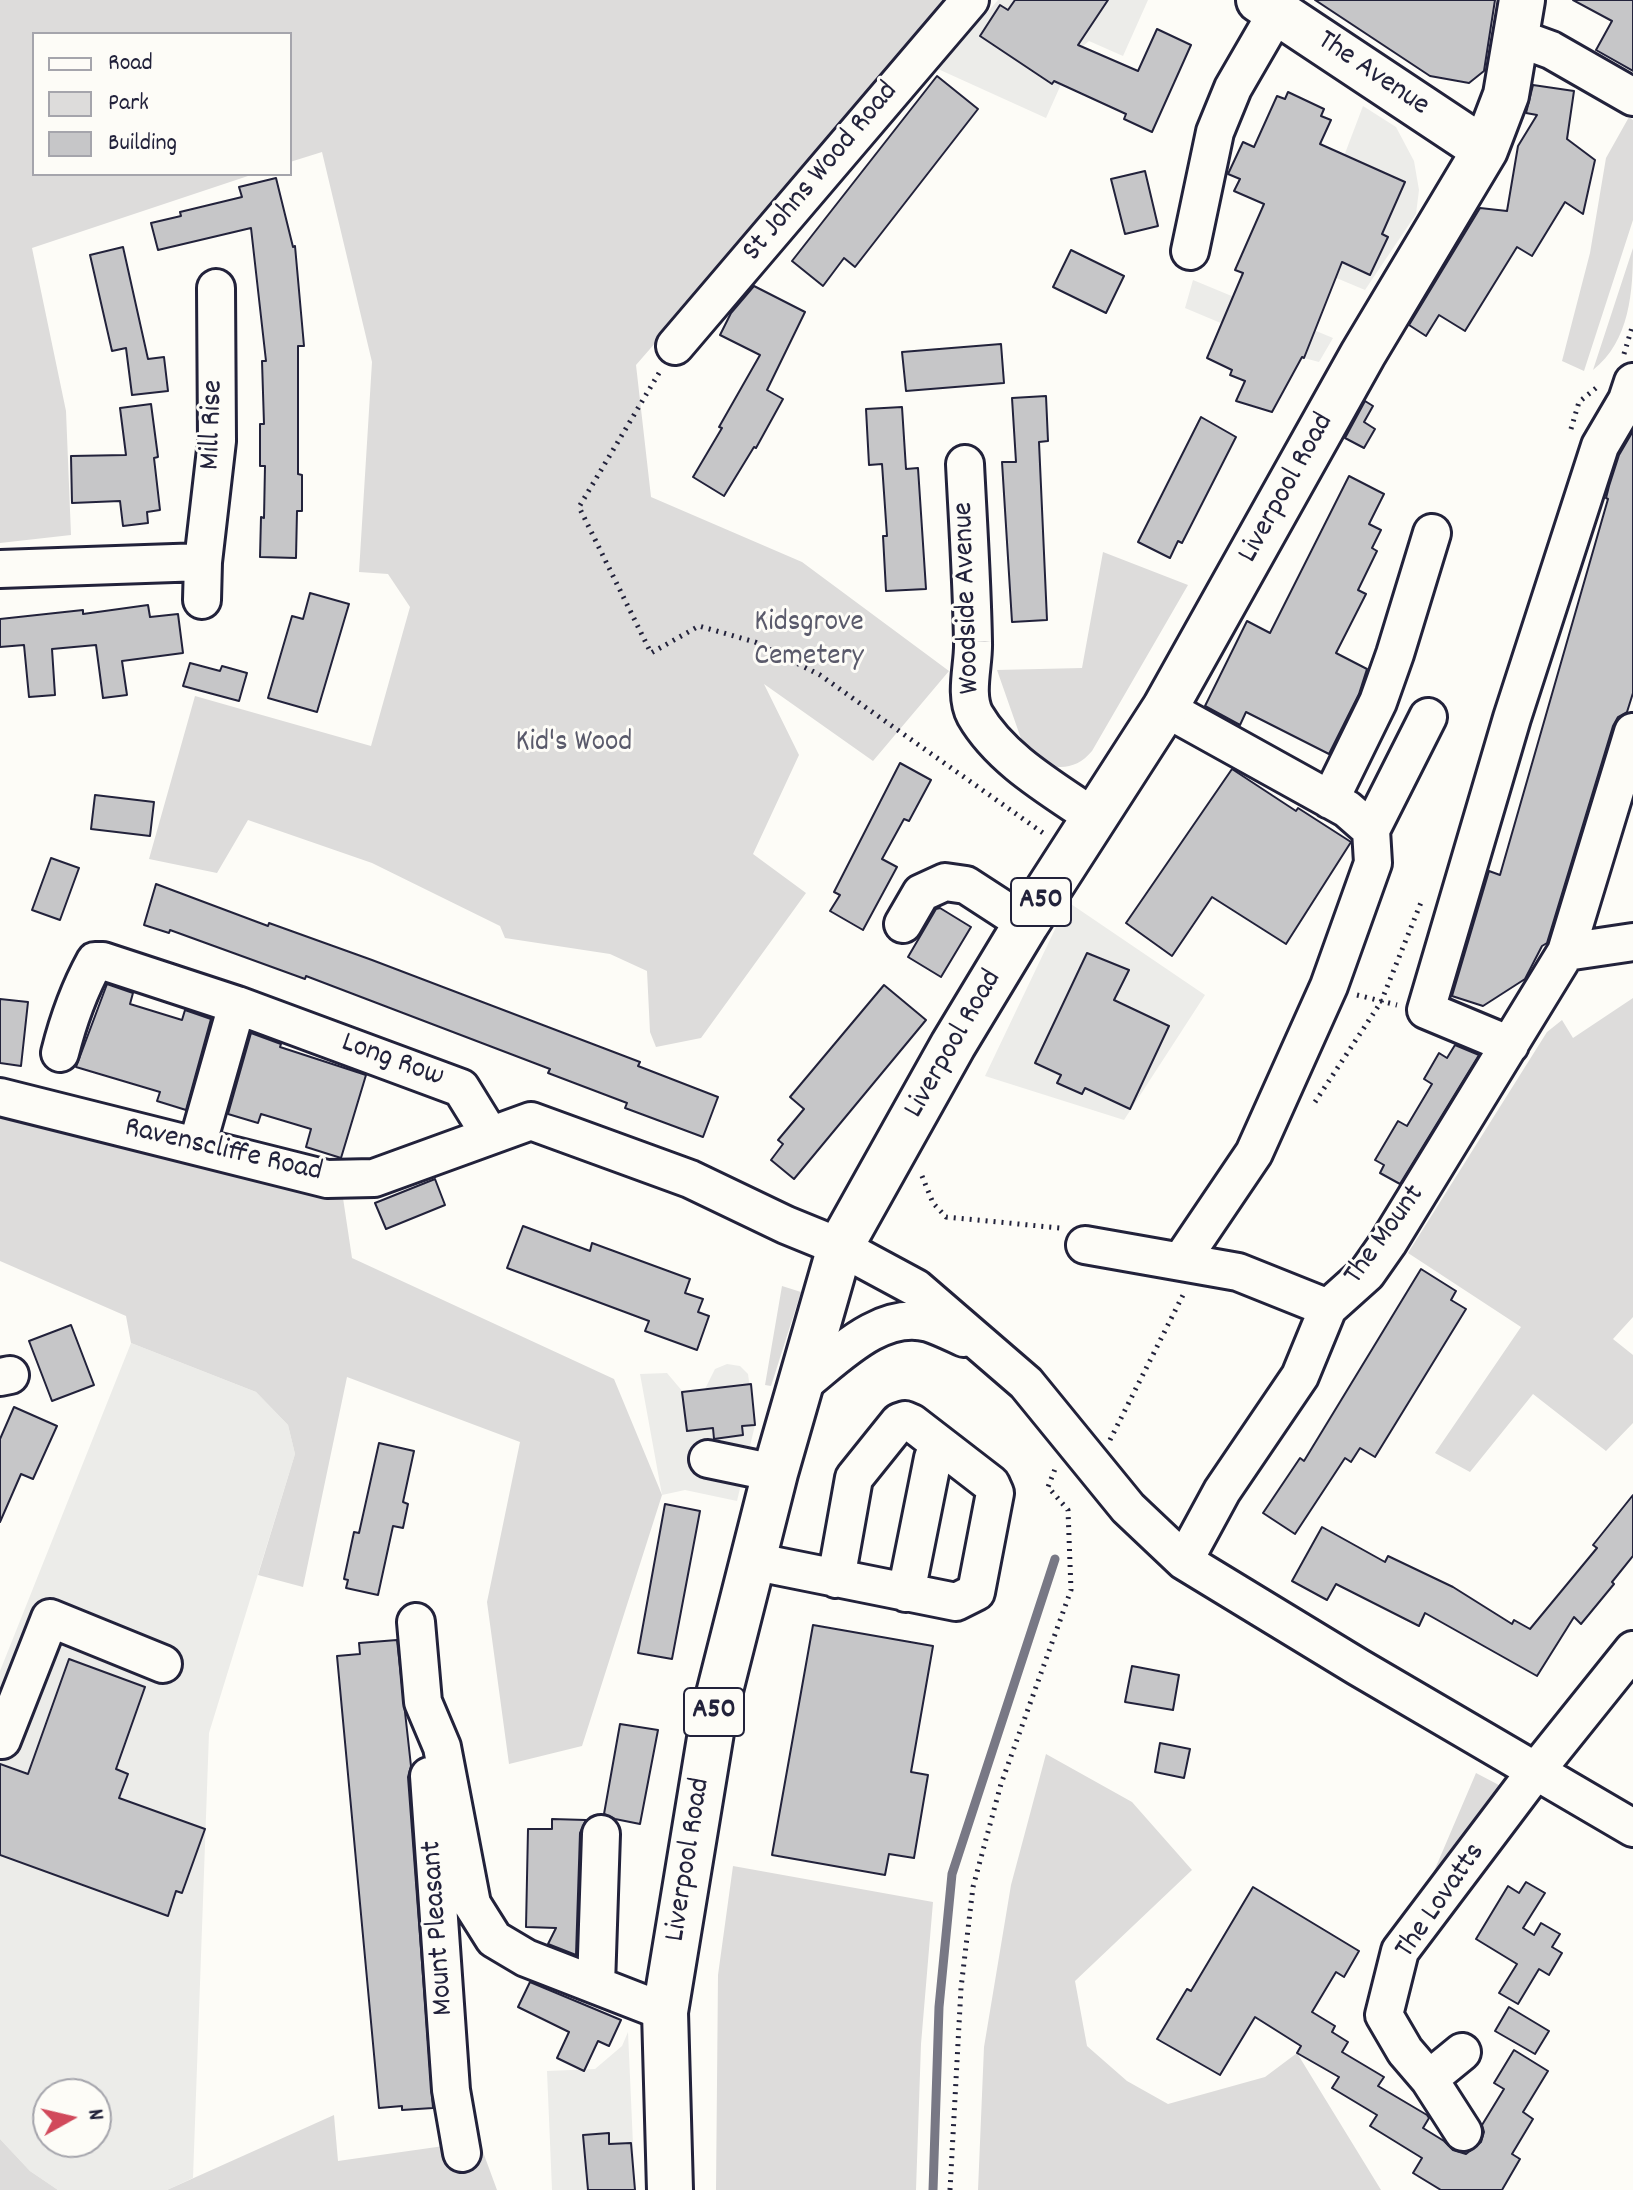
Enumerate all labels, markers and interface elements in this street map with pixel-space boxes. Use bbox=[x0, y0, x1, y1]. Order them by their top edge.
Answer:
street label: The Avenue bbox=[1309, 24, 1435, 126]
legend bbox=[32, 32, 292, 176]
text: Road bbox=[108, 47, 153, 81]
street label: St Johns Wood Road bbox=[736, 76, 908, 270]
text: Park bbox=[108, 87, 149, 121]
text: Building bbox=[108, 127, 177, 161]
street label: Mill Rise bbox=[194, 379, 234, 471]
street label: Liverpool Road bbox=[1232, 408, 1344, 570]
street label: Woodside Avenue bbox=[948, 501, 990, 695]
park label: Kidsgrove Cemetery bbox=[754, 607, 864, 678]
park label: Kid's Wood bbox=[516, 727, 632, 763]
road number: A50 bbox=[1011, 878, 1071, 926]
street label: Liverpool Road bbox=[898, 964, 1012, 1126]
street label: Long Row bbox=[336, 1027, 448, 1097]
street label: Ravenscliffe Road bbox=[121, 1112, 325, 1192]
street label: The Mount bbox=[1338, 1179, 1434, 1293]
road number: A50 bbox=[684, 1688, 744, 1736]
street label: Liverpool Road bbox=[659, 1776, 721, 1944]
street label: The Lovatts bbox=[1389, 1837, 1495, 1967]
street label: Mount Pleasant bbox=[416, 1839, 464, 2017]
north arrow bbox=[32, 2078, 112, 2158]
text: N bbox=[78, 2107, 110, 2122]

